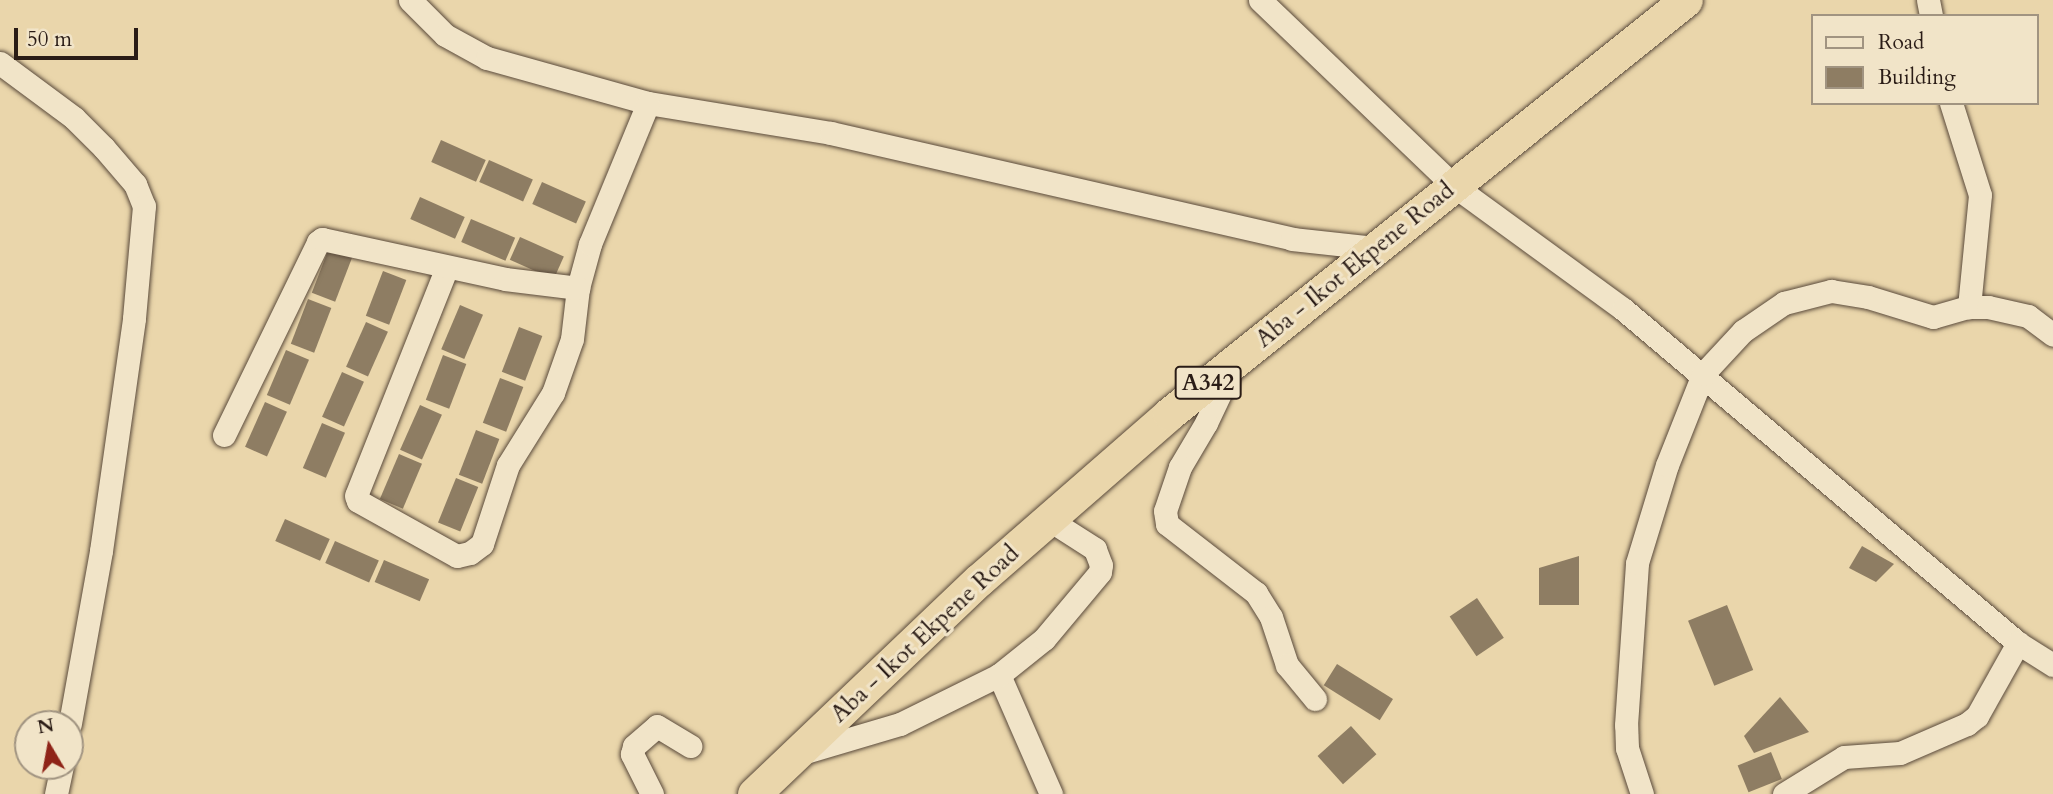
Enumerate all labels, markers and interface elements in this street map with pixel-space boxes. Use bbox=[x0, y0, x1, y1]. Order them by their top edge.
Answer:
scale bar bbox=[18, 14, 142, 58]
legend bbox=[1812, 14, 2039, 105]
text: 50 m bbox=[27, 25, 72, 54]
text: Road bbox=[1878, 28, 1924, 57]
text: Building bbox=[1878, 63, 1956, 92]
street label: Aba - Ikot Ekpene Road bbox=[1250, 176, 1460, 354]
road number: A342 bbox=[1173, 364, 1243, 402]
street label: Aba - Ikot Ekpene Road bbox=[825, 539, 1025, 729]
north arrow bbox=[14, 710, 84, 780]
text: N bbox=[35, 712, 56, 741]

